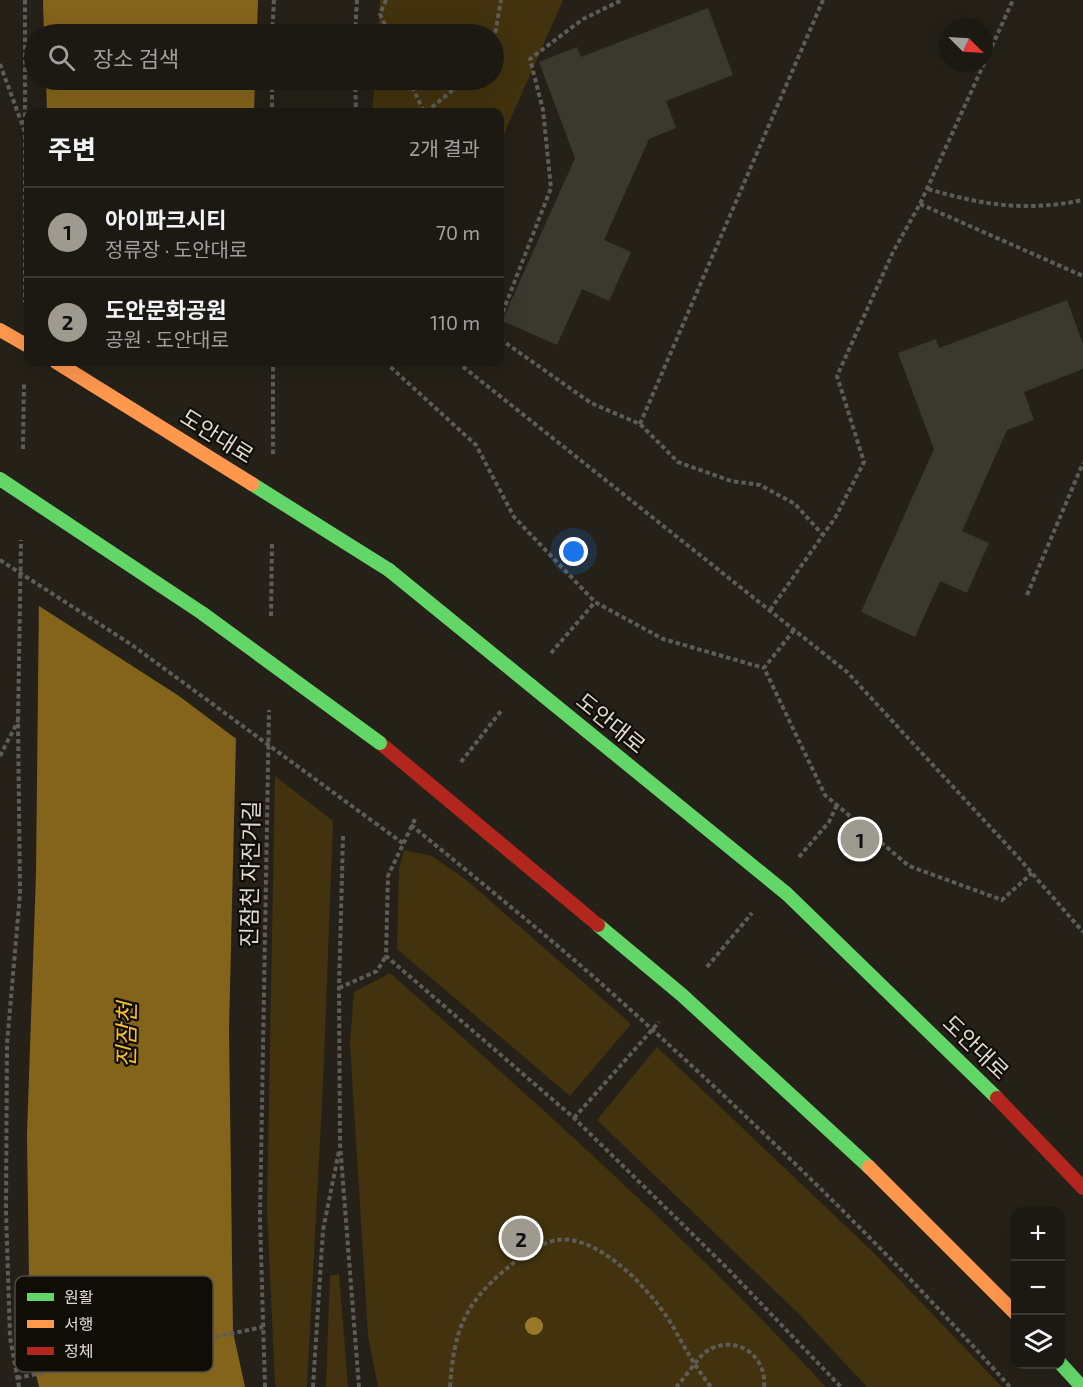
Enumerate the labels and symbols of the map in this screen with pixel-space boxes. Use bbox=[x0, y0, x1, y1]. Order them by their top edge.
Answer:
north arrow bbox=[939, 18, 993, 72]
street label: 도안대로 bbox=[176, 403, 259, 468]
your location bbox=[559, 537, 588, 566]
street label: 도안대로 bbox=[572, 687, 651, 758]
street label: 진잠천 자전거길 bbox=[235, 800, 263, 947]
pin: 1 bbox=[840, 816, 880, 862]
water label: 진잠천 bbox=[110, 999, 141, 1068]
street label: 도안대로 bbox=[939, 1009, 1015, 1084]
pin: 2 bbox=[502, 1216, 540, 1260]
legend bbox=[15, 1276, 213, 1372]
text: 원활 bbox=[64, 1287, 94, 1306]
text: 서행 bbox=[64, 1314, 93, 1333]
text: 정체 bbox=[64, 1341, 93, 1360]

